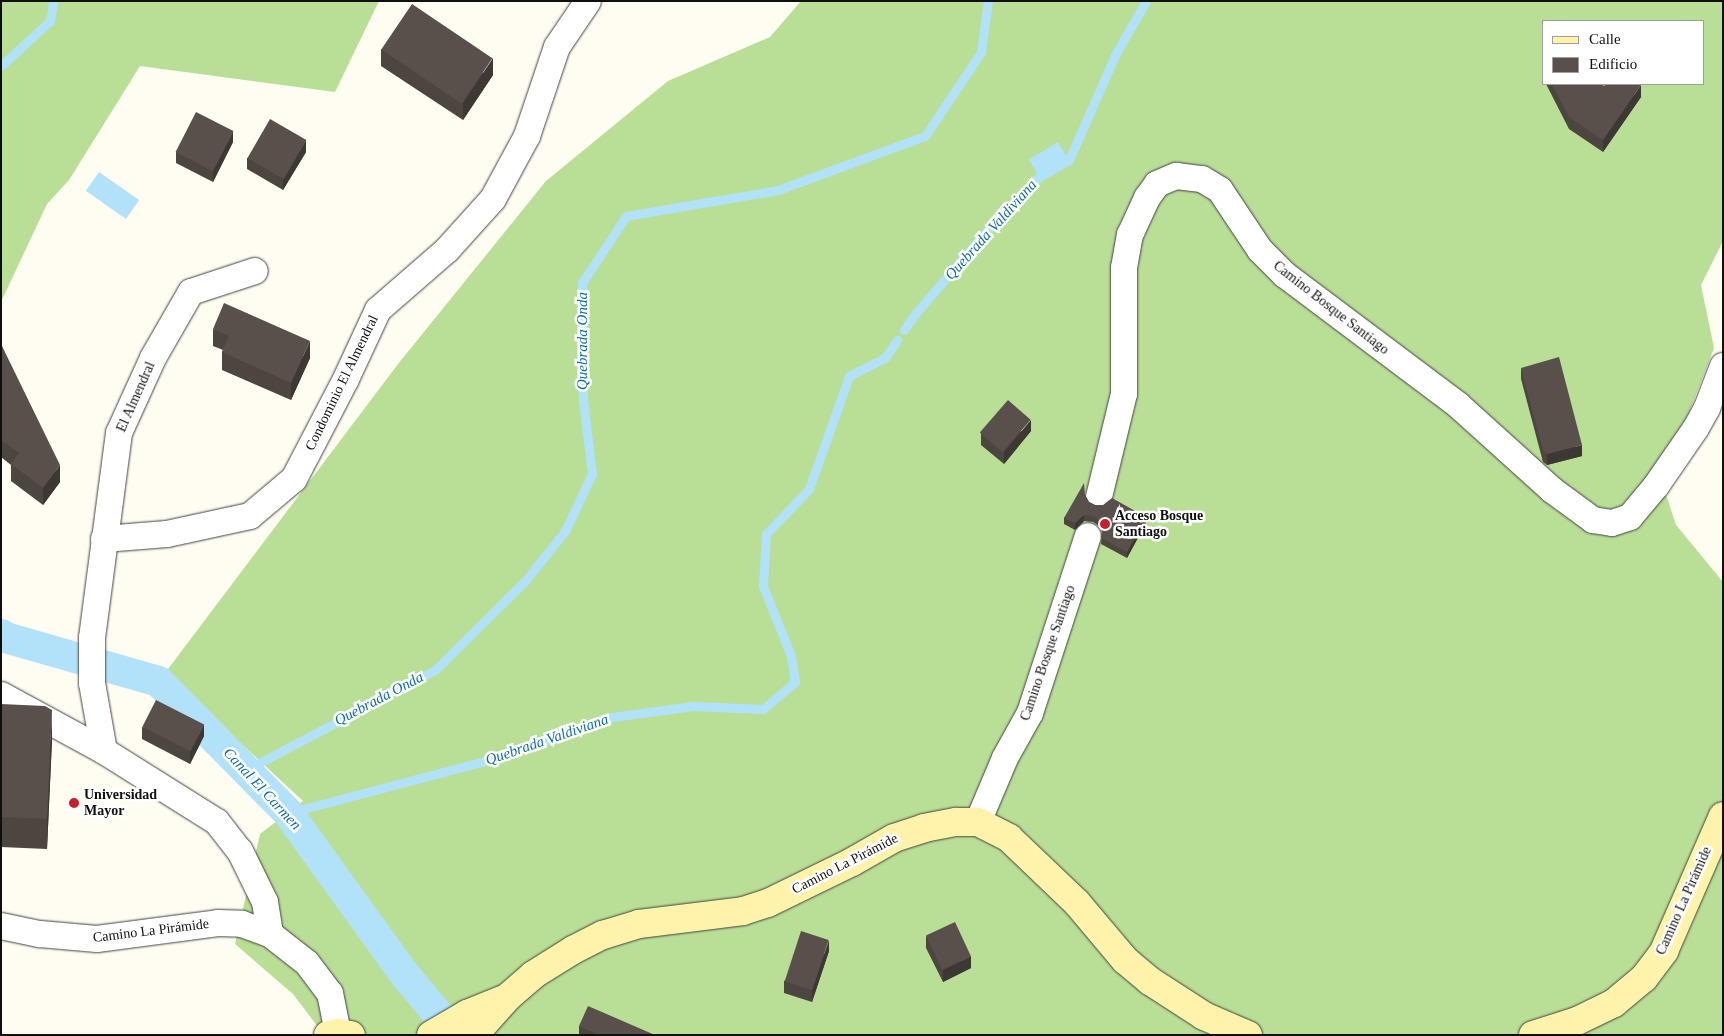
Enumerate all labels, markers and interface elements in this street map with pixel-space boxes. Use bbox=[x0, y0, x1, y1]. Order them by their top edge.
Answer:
legend bbox=[1542, 20, 1704, 85]
text: Calle bbox=[1589, 31, 1621, 47]
text: Edificio bbox=[1589, 56, 1637, 72]
water label: Quebrada Valdiviana bbox=[941, 176, 1041, 284]
street label: Camino Bosque Santiago bbox=[1270, 258, 1392, 358]
water label: Quebrada Onda bbox=[574, 292, 592, 390]
street label: Condominio El Almendral bbox=[302, 312, 382, 454]
street label: El Almendral bbox=[113, 359, 159, 435]
place label: Acceso Bosque Santiago bbox=[1115, 508, 1203, 540]
marker: Acceso Bosque Santiago bbox=[1099, 518, 1111, 530]
street label: Camino Bosque Santiago bbox=[1017, 583, 1079, 723]
water label: Quebrada Onda bbox=[332, 668, 426, 730]
water label: Quebrada Valdiviana bbox=[483, 711, 611, 769]
water label: Canal El Carmen bbox=[219, 744, 305, 834]
place label: Universidad Mayor bbox=[84, 787, 157, 820]
marker: Universidad Mayor bbox=[68, 797, 80, 809]
street label: Camino La Pirámide bbox=[789, 830, 901, 898]
street label: Camino La Pirámide bbox=[1653, 844, 1715, 958]
street label: Camino La Pirámide bbox=[92, 916, 210, 946]

